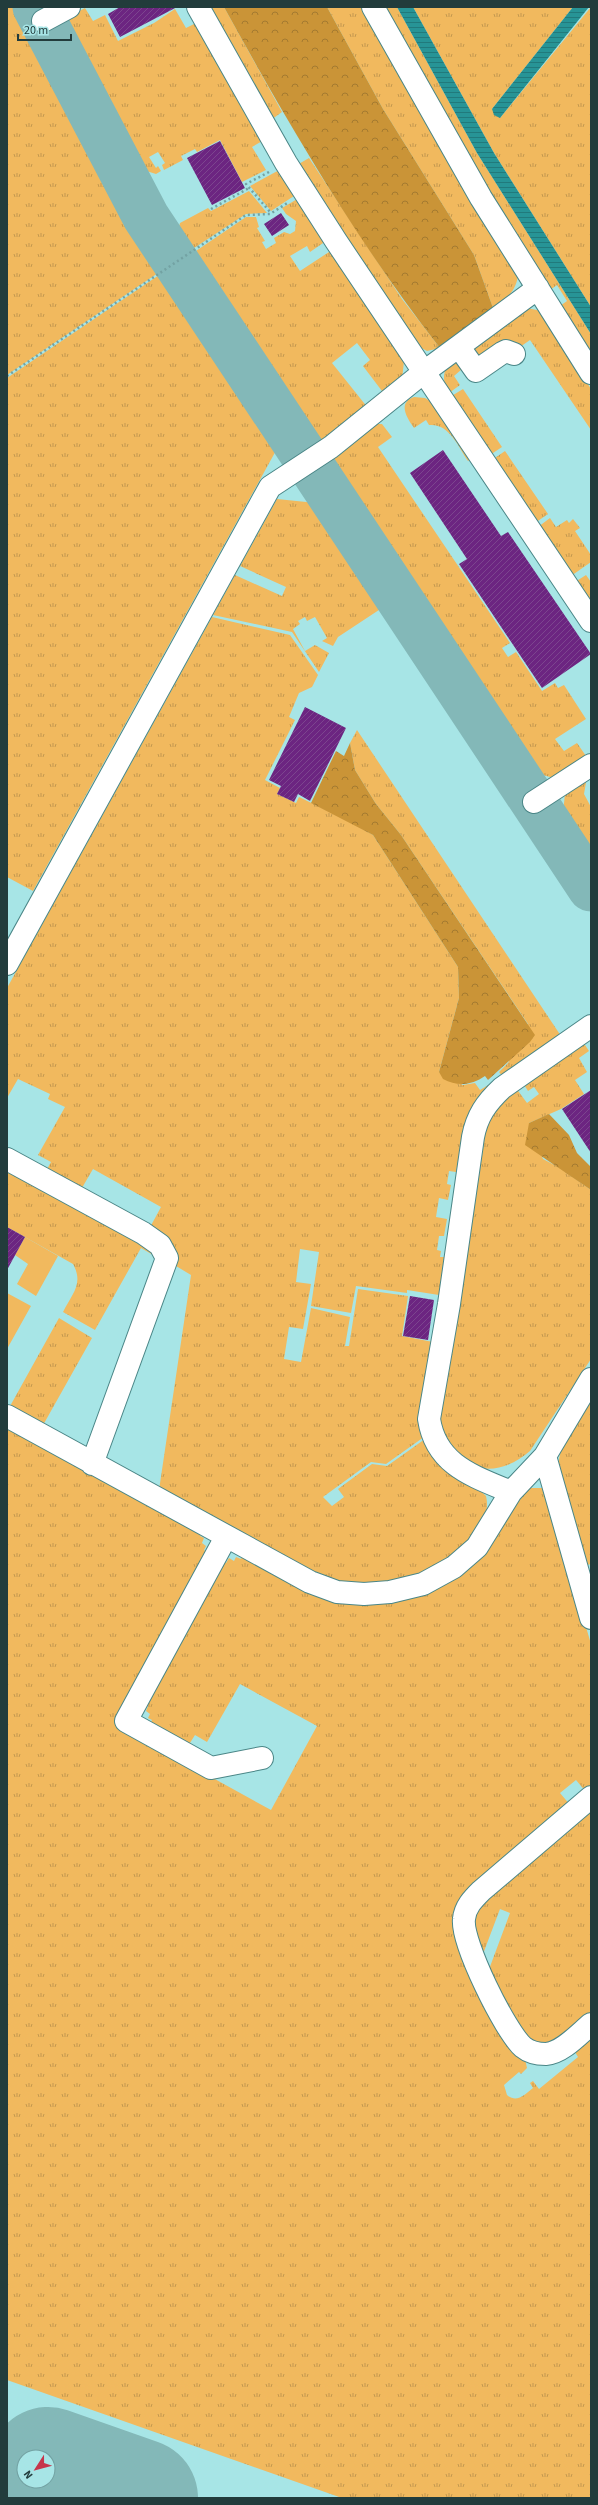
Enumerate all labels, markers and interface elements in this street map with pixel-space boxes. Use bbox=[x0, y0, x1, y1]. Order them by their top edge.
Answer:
scale bar bbox=[18, 16, 71, 42]
text: 20 m bbox=[24, 22, 48, 39]
north arrow bbox=[16, 2449, 56, 2489]
text: N bbox=[20, 2467, 37, 2482]

